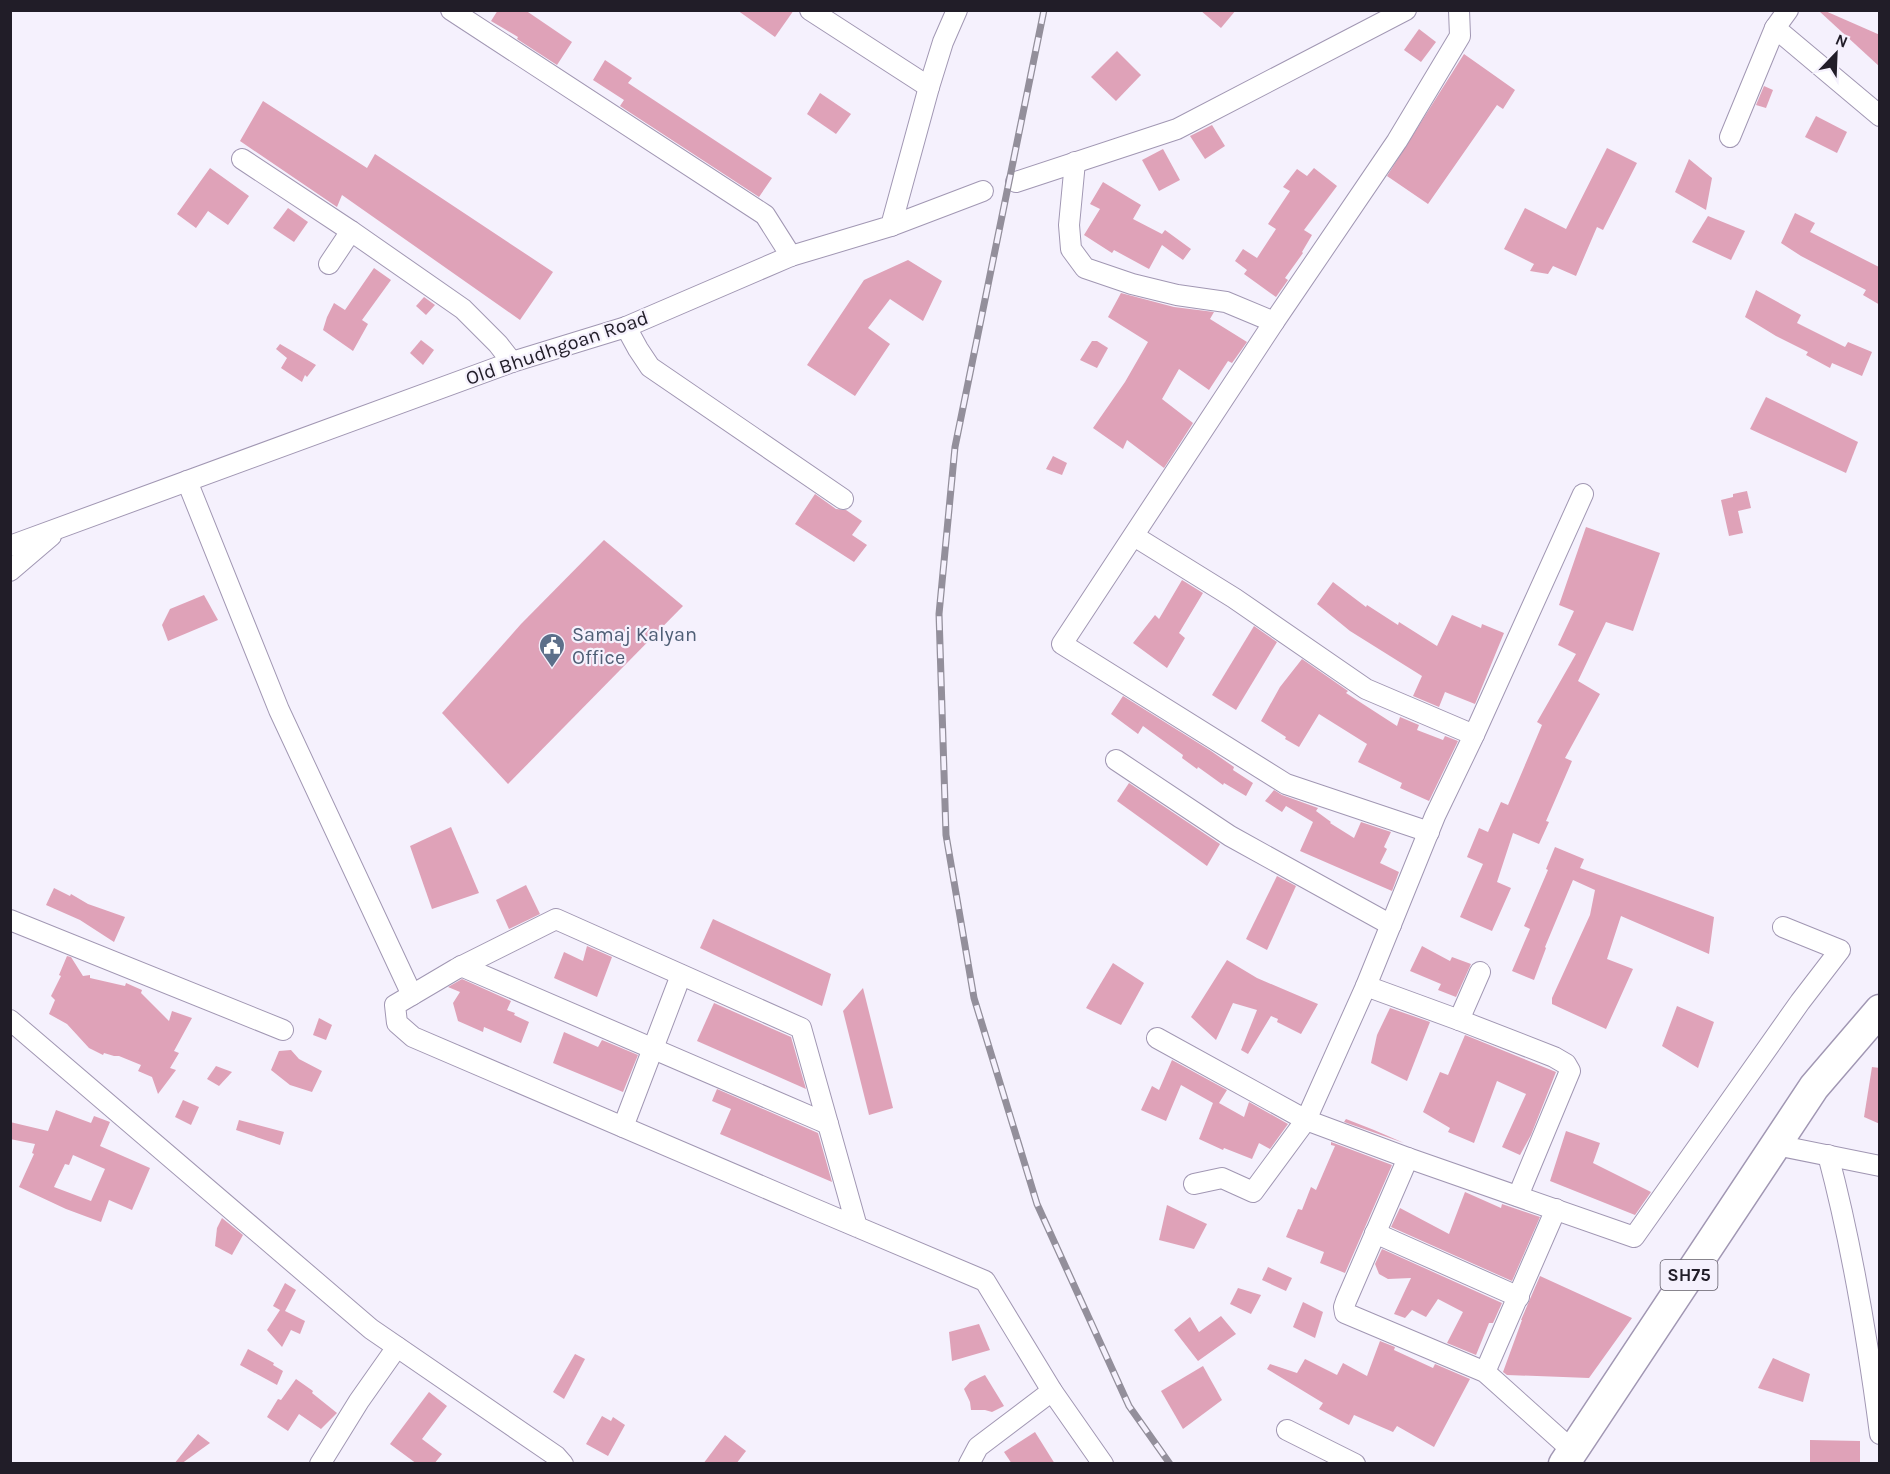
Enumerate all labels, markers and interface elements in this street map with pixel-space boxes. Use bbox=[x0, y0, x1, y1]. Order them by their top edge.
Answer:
north arrow bbox=[1806, 24, 1866, 84]
text: N bbox=[1833, 30, 1851, 52]
street label: Old Bhudhgoan Road bbox=[463, 306, 651, 390]
place label: Samaj Kalyan Office bbox=[572, 623, 697, 669]
public building icon: Samaj Kalyan Office bbox=[537, 631, 567, 669]
road number: SH75 bbox=[1660, 1260, 1718, 1290]

